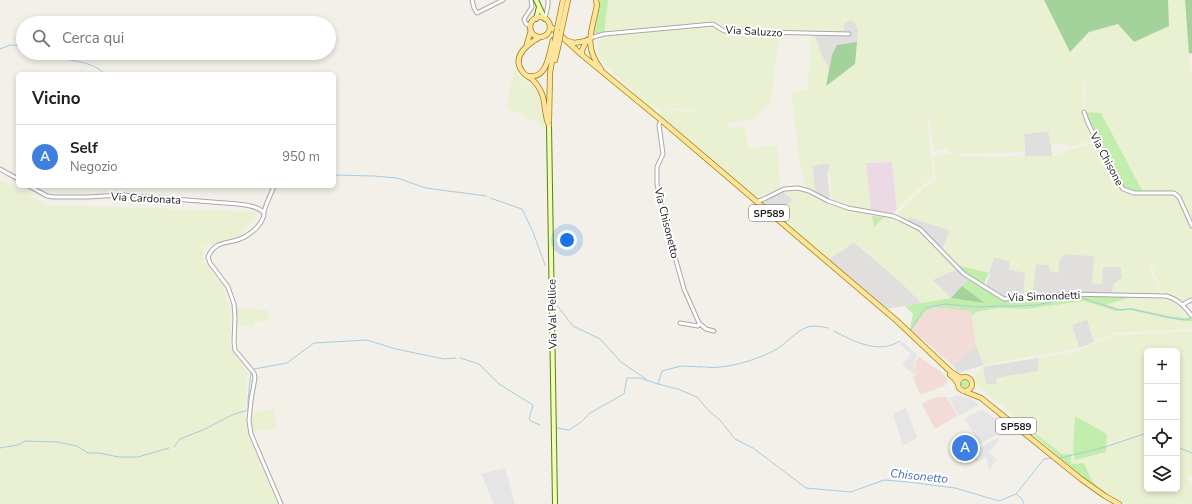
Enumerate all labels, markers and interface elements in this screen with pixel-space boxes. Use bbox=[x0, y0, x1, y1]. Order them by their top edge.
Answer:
search box bbox=[16, 16, 336, 60]
street label: Via Saluzzo bbox=[724, 22, 783, 40]
icon: search bbox=[30, 27, 52, 49]
text: Cerca qui bbox=[62, 28, 124, 48]
text: Vicino bbox=[32, 87, 81, 110]
street label: Via Chisone bbox=[1086, 129, 1127, 189]
text: Self bbox=[70, 138, 98, 158]
text: A bbox=[40, 148, 50, 166]
text: 950 m bbox=[282, 148, 320, 166]
text: Negozio bbox=[70, 158, 118, 176]
street label: Via Chisonetto bbox=[650, 185, 683, 260]
street label: Via Cardonata bbox=[110, 189, 181, 208]
road number: SP589 bbox=[749, 205, 789, 221]
your location bbox=[557, 230, 577, 250]
street label: Via Val Pellice bbox=[544, 279, 561, 350]
street label: Via Simondetti bbox=[1007, 288, 1080, 305]
map controls bbox=[1144, 348, 1180, 492]
button: + bbox=[1144, 348, 1180, 384]
button: − bbox=[1144, 384, 1180, 420]
road number: SP589 bbox=[996, 418, 1036, 434]
button: locate bbox=[1144, 420, 1180, 456]
pin: A bbox=[952, 433, 978, 463]
button: layers bbox=[1144, 456, 1180, 492]
water label: Chisonetto bbox=[889, 465, 949, 487]

